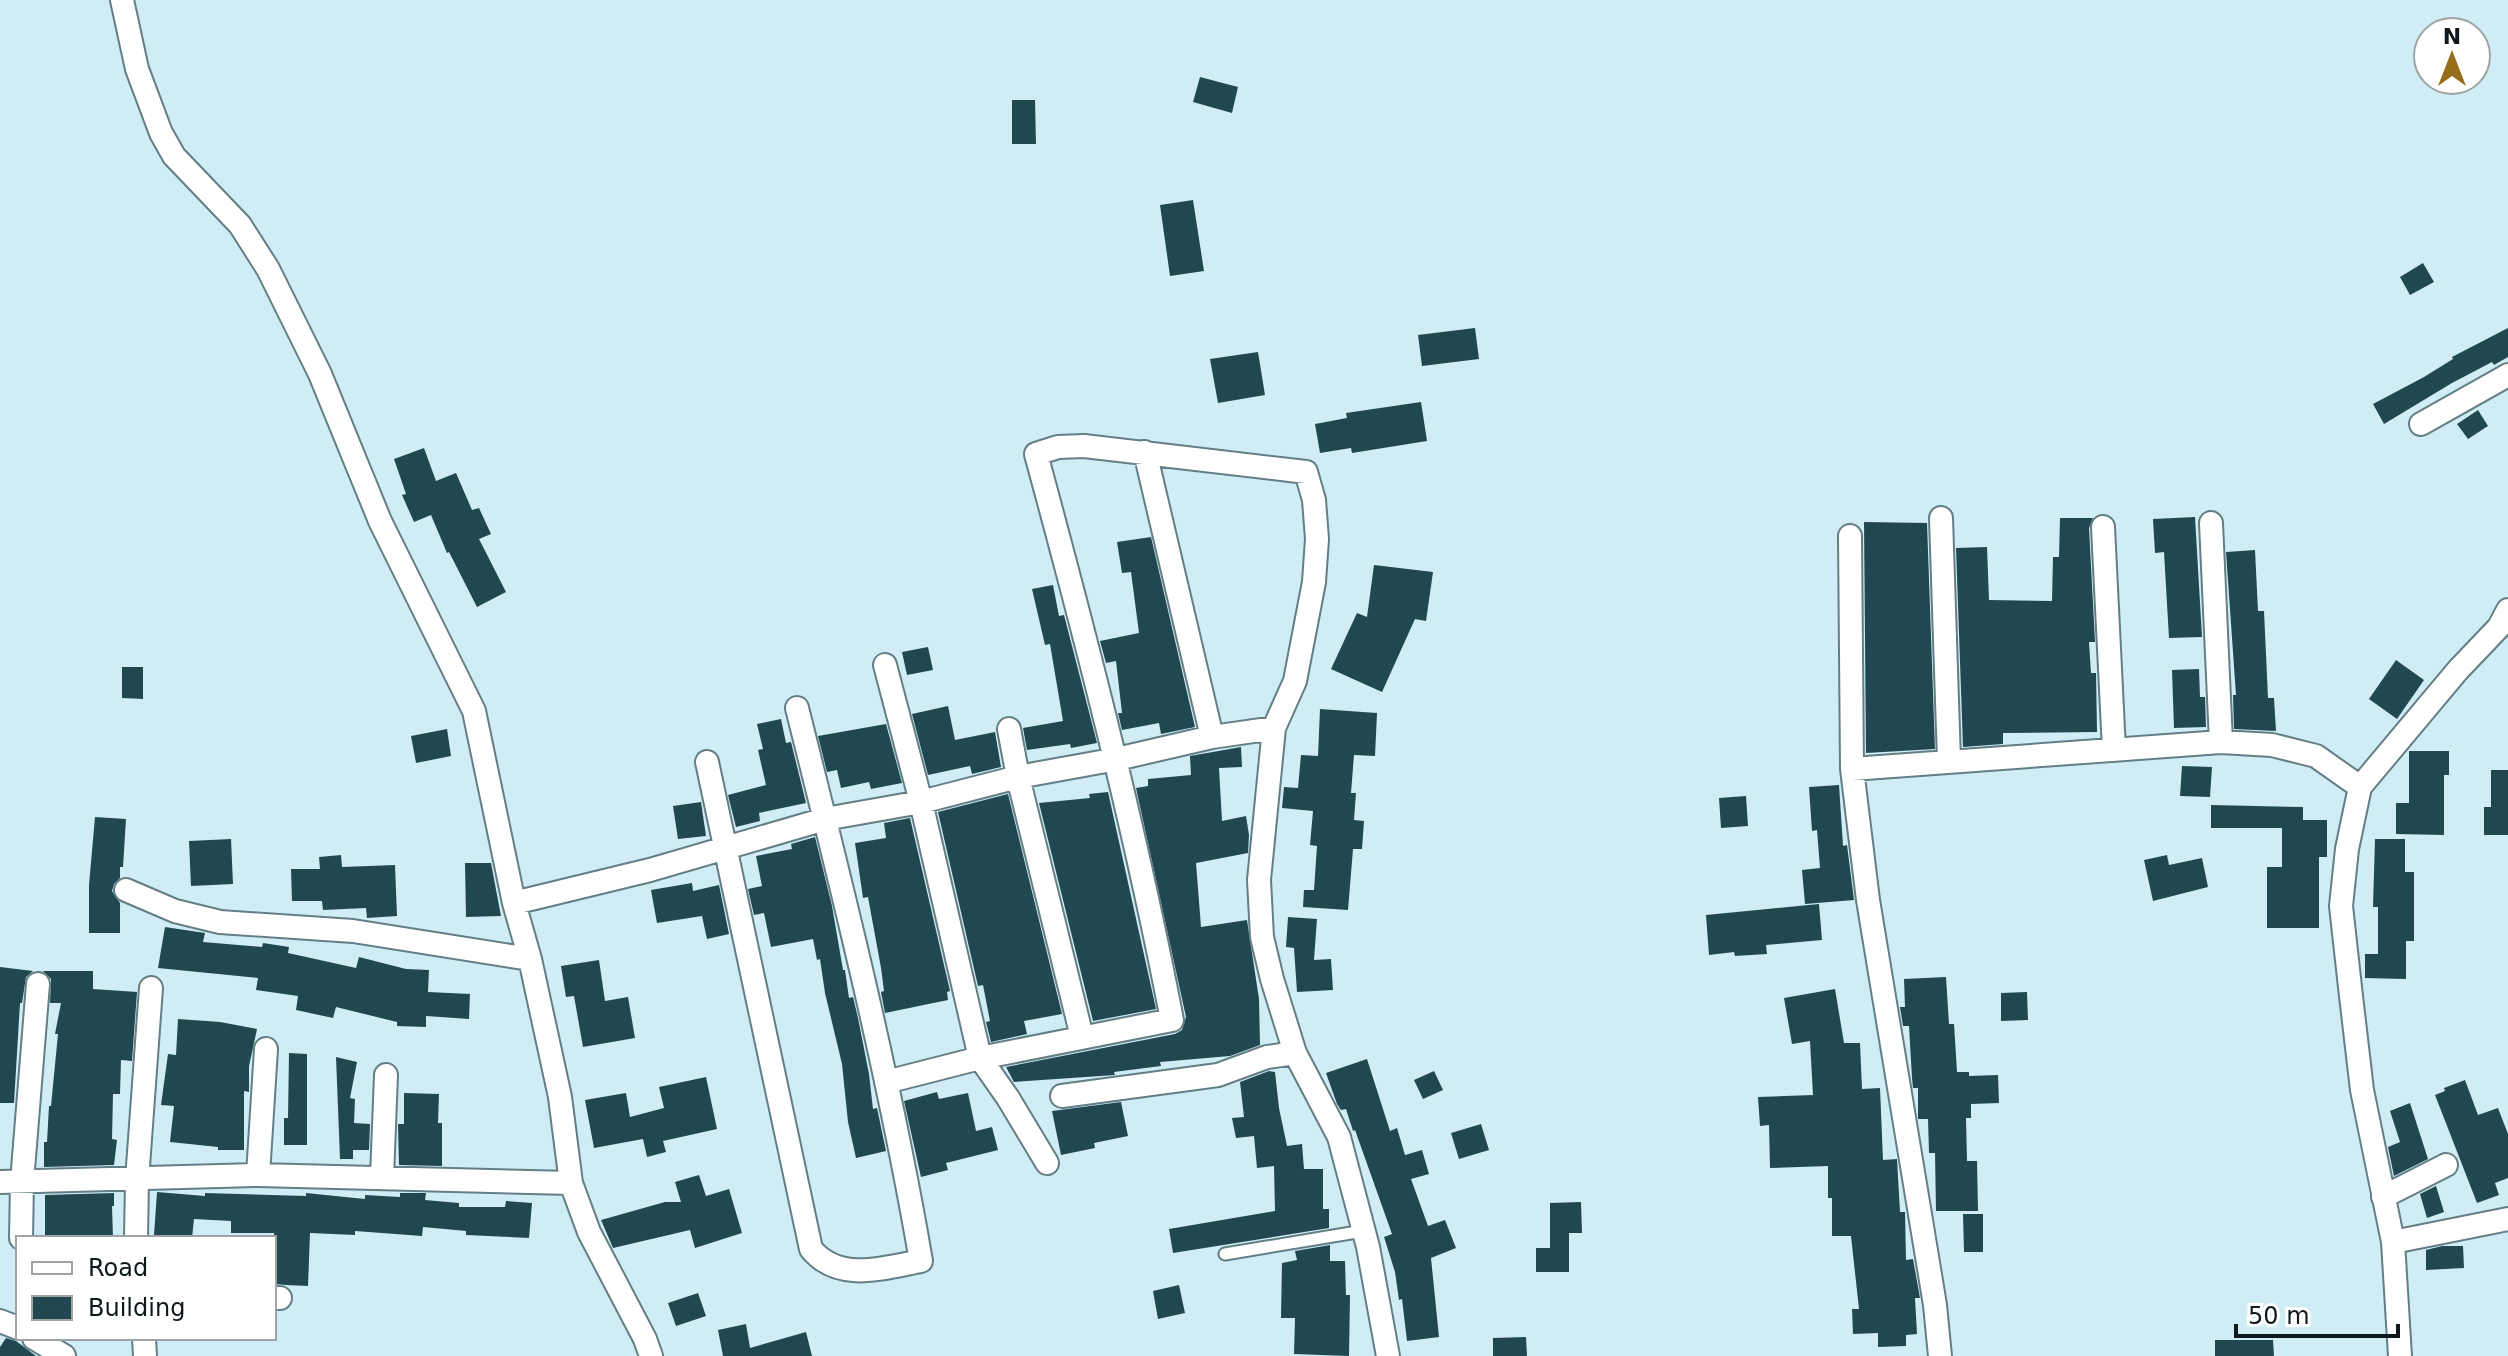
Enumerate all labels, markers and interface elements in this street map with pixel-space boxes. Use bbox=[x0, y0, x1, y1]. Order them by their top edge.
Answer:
north arrow bbox=[2412, 16, 2492, 96]
text: N bbox=[2443, 24, 2461, 49]
legend bbox=[16, 1236, 276, 1340]
text: Road bbox=[88, 1254, 148, 1282]
scale bar bbox=[2236, 1288, 2398, 1338]
text: Building bbox=[88, 1294, 185, 1322]
text: 50 m bbox=[2248, 1302, 2310, 1330]

